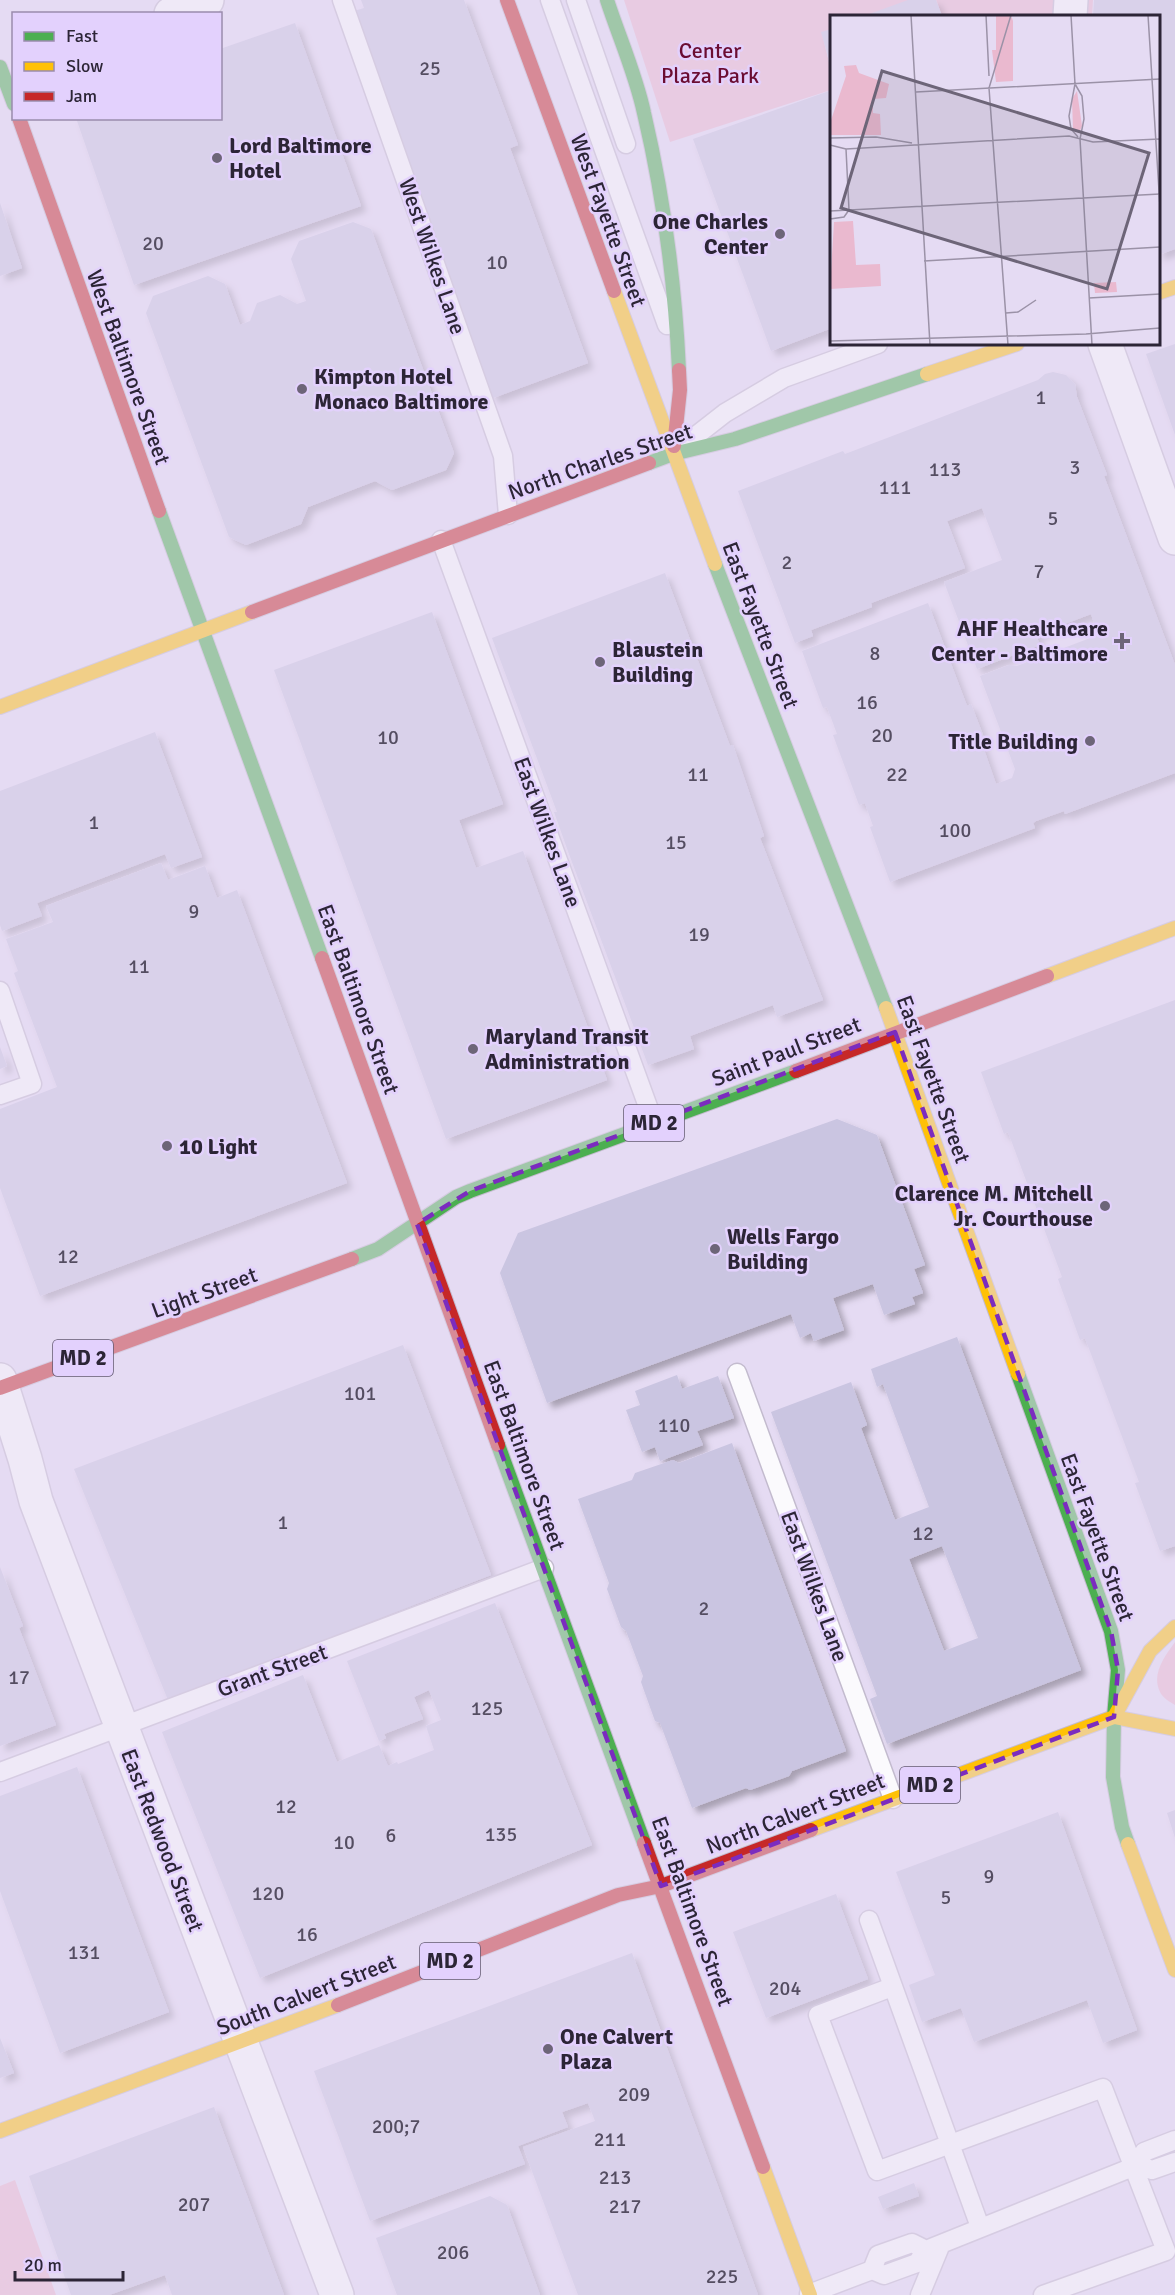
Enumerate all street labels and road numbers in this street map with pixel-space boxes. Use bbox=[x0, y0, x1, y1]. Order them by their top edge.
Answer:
street label: West Fayette Street bbox=[565, 130, 652, 311]
street label: West Wilkes Lane bbox=[393, 174, 472, 338]
street label: West Baltimore Street bbox=[81, 266, 176, 468]
street label: North Charles Street bbox=[505, 417, 696, 506]
street label: East Fayette Street bbox=[716, 538, 805, 713]
street label: East Wilkes Lane bbox=[508, 753, 587, 911]
street label: East Baltimore Street bbox=[312, 901, 405, 1098]
street label: East Fayette Street bbox=[891, 992, 977, 1167]
street label: Saint Paul Street bbox=[708, 1010, 865, 1092]
road number: MD 2 bbox=[624, 1105, 684, 1141]
street label: Light Street bbox=[148, 1261, 261, 1324]
road number: MD 2 bbox=[53, 1340, 113, 1376]
street label: East Baltimore Street bbox=[478, 1357, 571, 1554]
street label: East Fayette Street bbox=[1055, 1450, 1141, 1625]
street label: East Wilkes Lane bbox=[775, 1507, 854, 1665]
street label: Grant Street bbox=[213, 1638, 331, 1703]
street label: East Redwood Street bbox=[115, 1745, 210, 1936]
street label: North Calvert Street bbox=[702, 1767, 889, 1860]
road number: MD 2 bbox=[900, 1767, 960, 1803]
street label: East Baltimore Street bbox=[646, 1813, 739, 2010]
road number: MD 2 bbox=[420, 1943, 480, 1979]
street label: South Calvert Street bbox=[213, 1948, 400, 2041]

